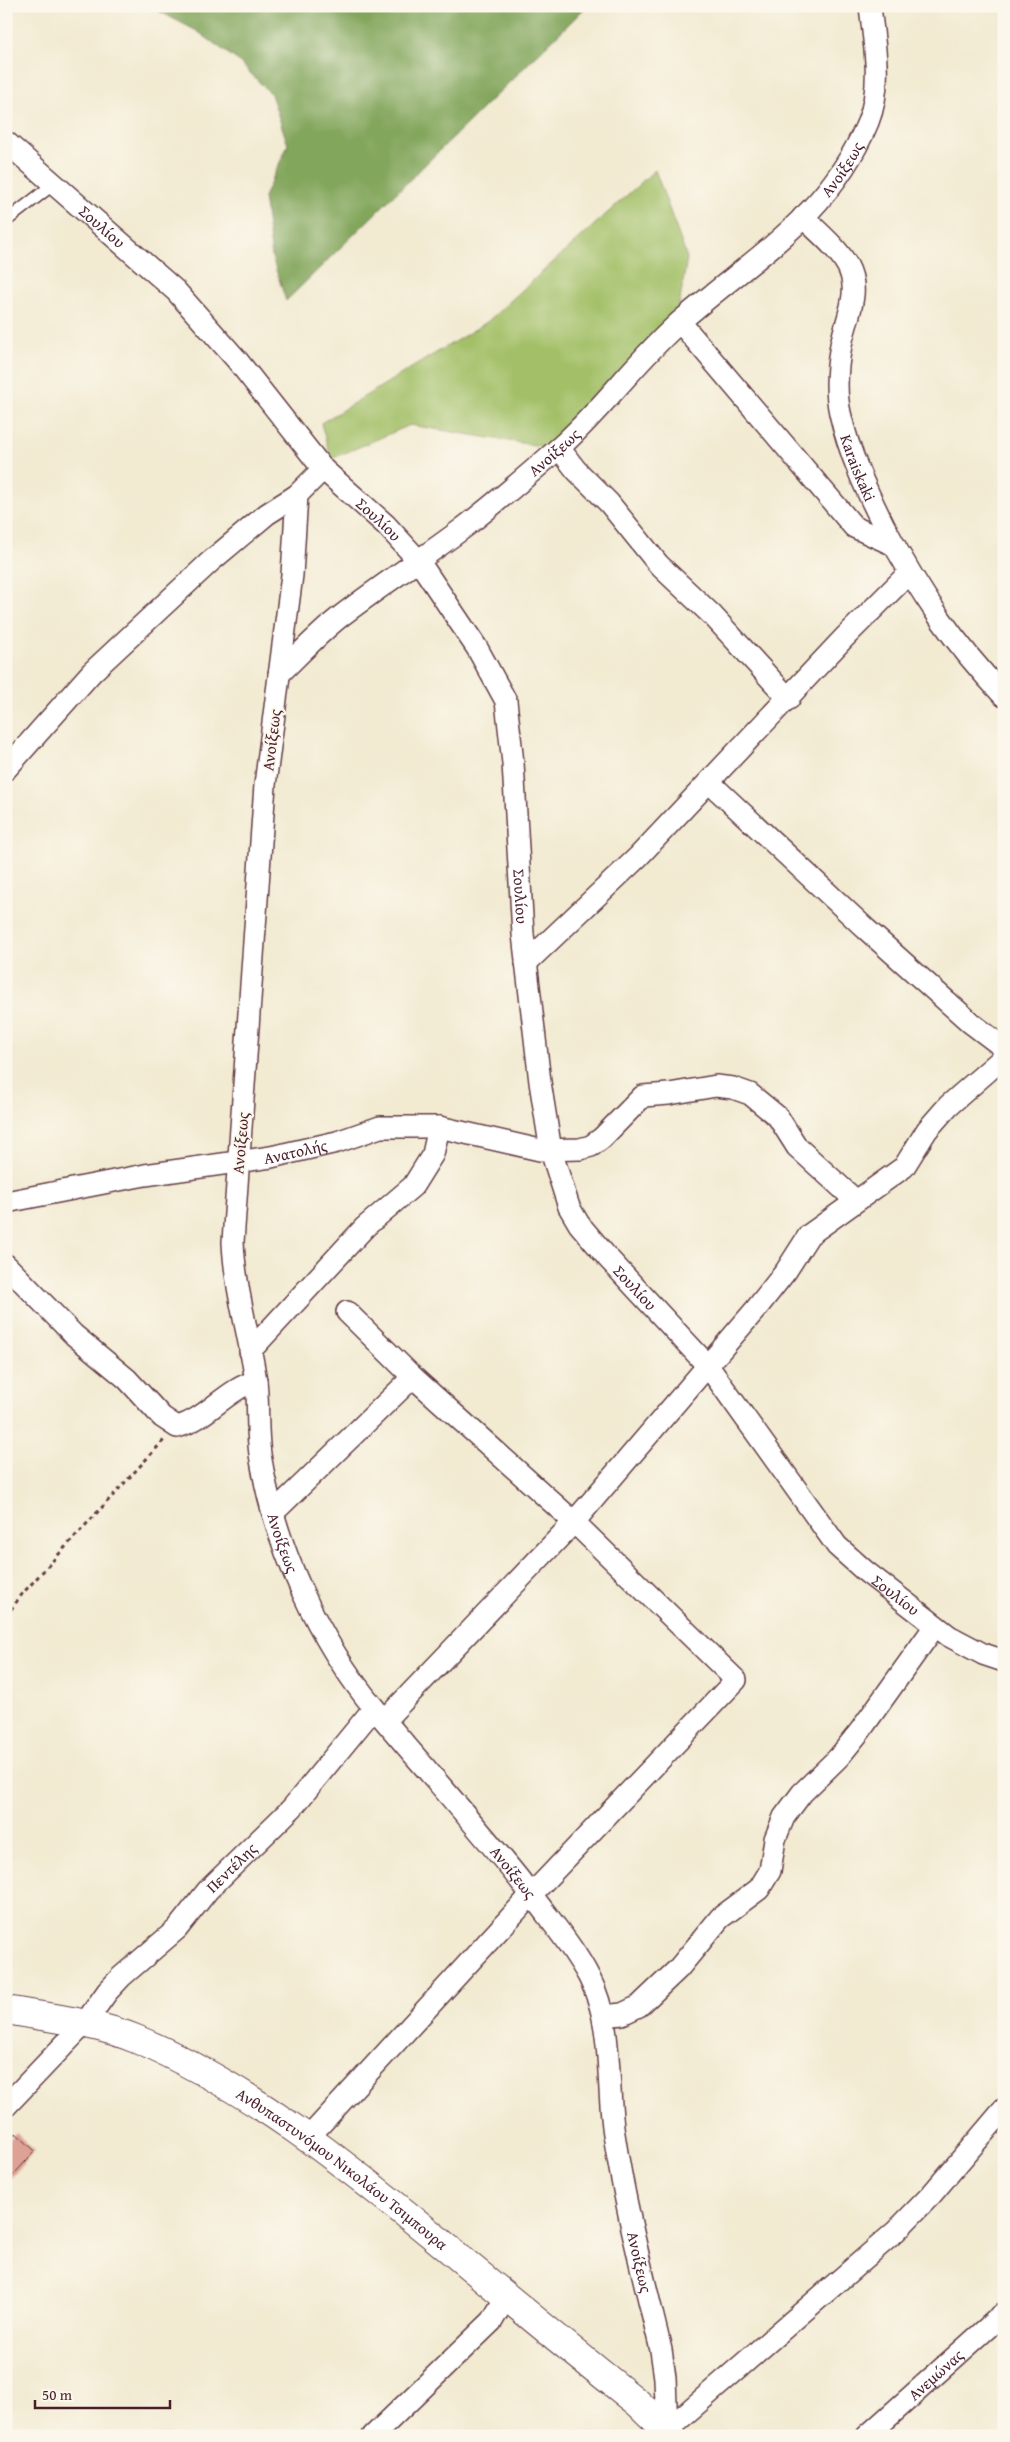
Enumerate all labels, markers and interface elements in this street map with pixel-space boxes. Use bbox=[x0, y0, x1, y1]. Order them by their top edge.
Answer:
street label: Ανοίξεως bbox=[815, 137, 869, 202]
street label: Σουλίου bbox=[74, 199, 131, 253]
street label: Ανοίξεως bbox=[523, 422, 586, 482]
street label: Karaiskaki bbox=[834, 431, 883, 506]
street label: Σουλίου bbox=[351, 492, 407, 546]
street label: Ανοίξεως bbox=[255, 707, 287, 772]
street label: Σουλίου bbox=[507, 868, 534, 924]
street label: Ανοίξεως bbox=[225, 1111, 255, 1175]
street label: Ανατολής bbox=[262, 1133, 330, 1170]
street label: Σουλίου bbox=[608, 1259, 663, 1316]
street label: Ανοίξεως bbox=[262, 1510, 305, 1577]
street label: Σουλίου bbox=[867, 1569, 925, 1621]
street label: Πεντέλης bbox=[200, 1837, 262, 1898]
street label: Ανοίξεως bbox=[485, 1840, 542, 1904]
street label: Ανθυπαστυνόμου Νικολάου Τσιμπουρα bbox=[232, 2081, 454, 2256]
street label: Ανοίξεως bbox=[621, 2229, 659, 2295]
street label: Ανεμώνας bbox=[902, 2343, 969, 2406]
scale bar bbox=[35, 2377, 170, 2409]
text: 50 m bbox=[42, 2384, 73, 2405]

